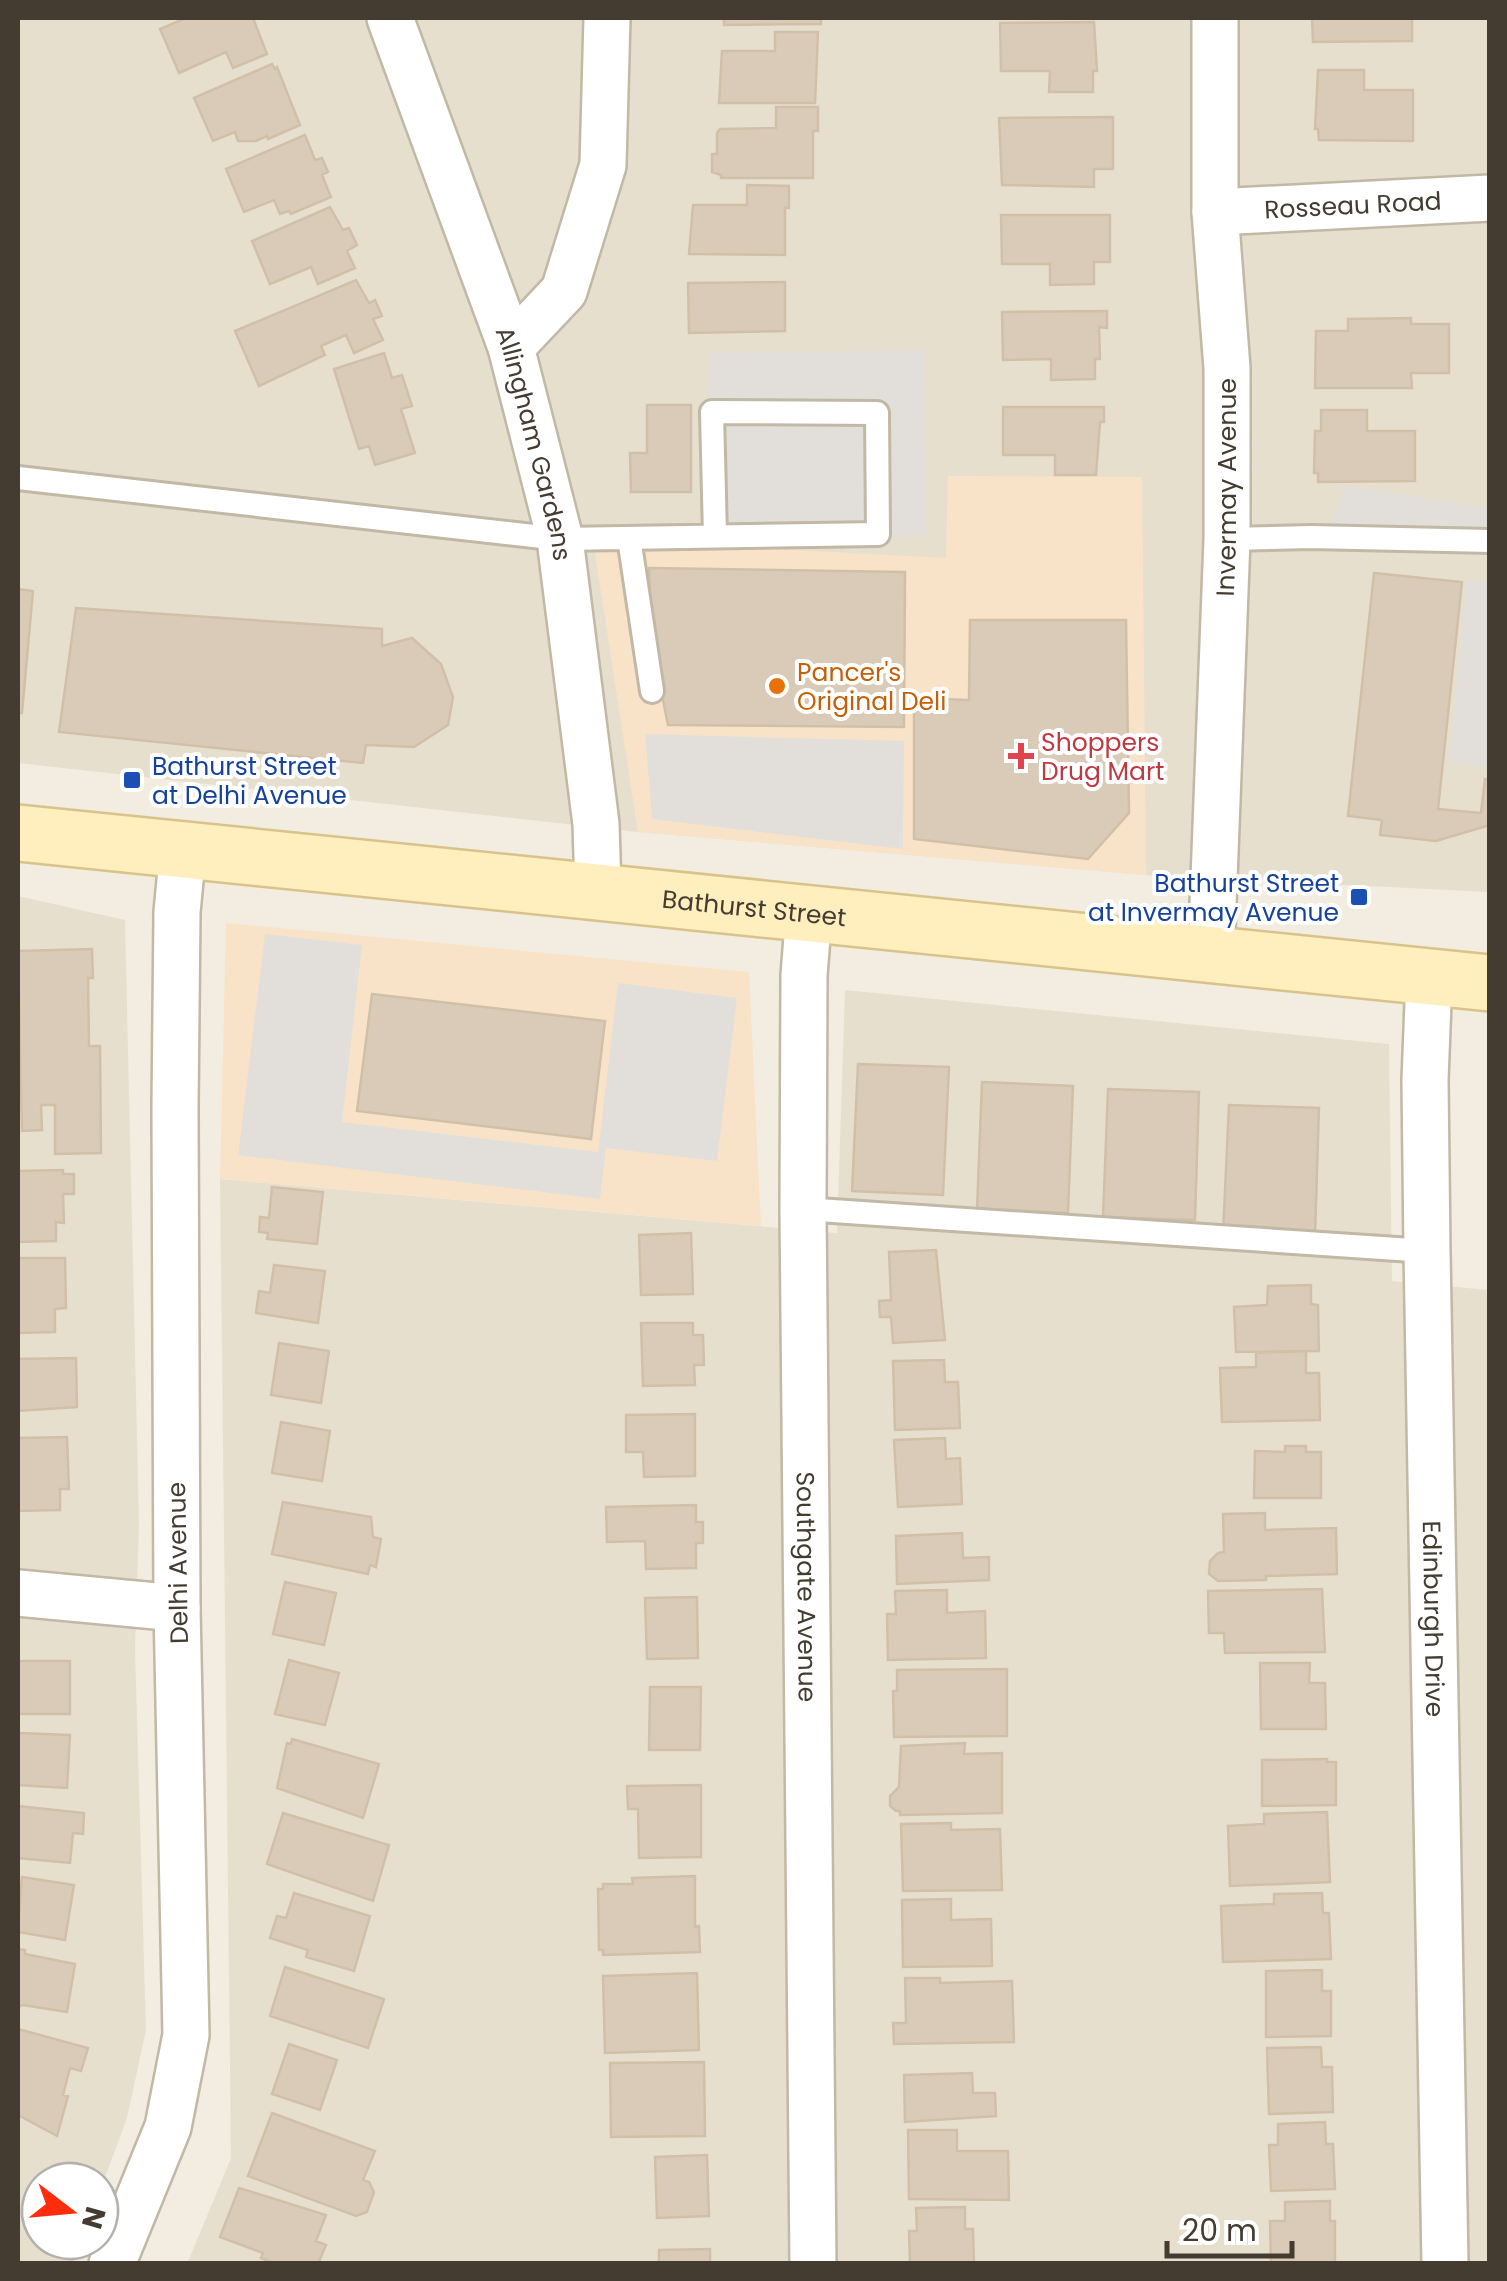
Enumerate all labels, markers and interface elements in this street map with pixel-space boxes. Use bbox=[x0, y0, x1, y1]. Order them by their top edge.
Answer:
street label: Rosseau Road bbox=[1263, 183, 1442, 227]
street label: Allingham Gardens bbox=[487, 321, 580, 563]
street label: Invermay Avenue bbox=[1207, 378, 1245, 597]
place label: Pancer's Original Deli bbox=[797, 655, 946, 719]
marker: Pancer's Original Deli bbox=[766, 675, 788, 697]
place label: Shoppers Drug Mart bbox=[1041, 725, 1164, 789]
marker: Shoppers Drug Mart bbox=[1010, 745, 1032, 767]
place label: Bathurst Street at Delhi Avenue bbox=[152, 749, 347, 813]
marker: Bathurst Street at Delhi Avenue bbox=[121, 769, 143, 791]
place label: Bathurst Street at Invermay Avenue bbox=[1088, 866, 1339, 930]
street label: Bathurst Street bbox=[660, 881, 848, 935]
marker: Bathurst Street at Invermay Avenue bbox=[1348, 886, 1370, 908]
street label: Southgate Avenue bbox=[788, 1471, 825, 1702]
street label: Delhi Avenue bbox=[159, 1482, 197, 1644]
street label: Edinburgh Drive bbox=[1414, 1520, 1453, 1717]
north arrow bbox=[20, 2161, 120, 2261]
scale bar bbox=[1167, 2196, 1292, 2258]
text: N bbox=[72, 2202, 115, 2233]
text: 20 m bbox=[1182, 2209, 1257, 2252]

